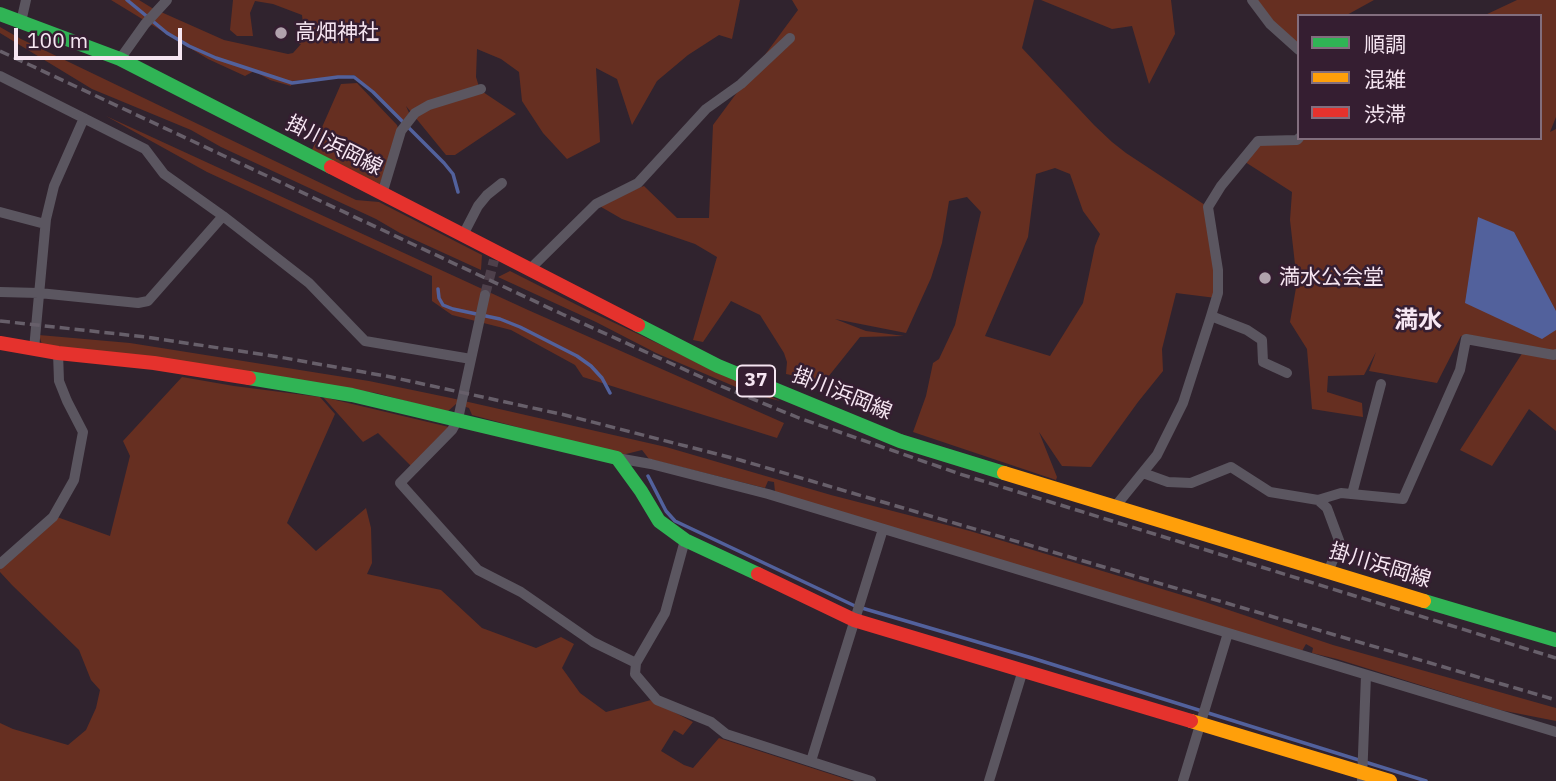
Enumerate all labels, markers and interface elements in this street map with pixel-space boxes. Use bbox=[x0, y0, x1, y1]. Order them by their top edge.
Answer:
scale bar bbox=[18, 14, 186, 58]
legend bbox=[1297, 14, 1542, 140]
place label: 高畑神社 bbox=[295, 20, 379, 46]
marker: 高畑神社 bbox=[273, 25, 289, 41]
text: 100 m bbox=[27, 26, 88, 54]
text: 順調 bbox=[1364, 30, 1406, 58]
text: 混雑 bbox=[1364, 65, 1406, 93]
text: 渋滞 bbox=[1364, 100, 1406, 128]
street label: 掛川浜岡線 bbox=[282, 111, 386, 181]
place label: 満水公会堂 bbox=[1279, 265, 1384, 291]
marker: 満水公会堂 bbox=[1257, 270, 1273, 286]
district label: 満水 bbox=[1394, 307, 1442, 335]
street label: 掛川浜岡線 bbox=[789, 363, 895, 425]
road number: 37 bbox=[737, 366, 775, 396]
street label: 掛川浜岡線 bbox=[1326, 539, 1434, 593]

